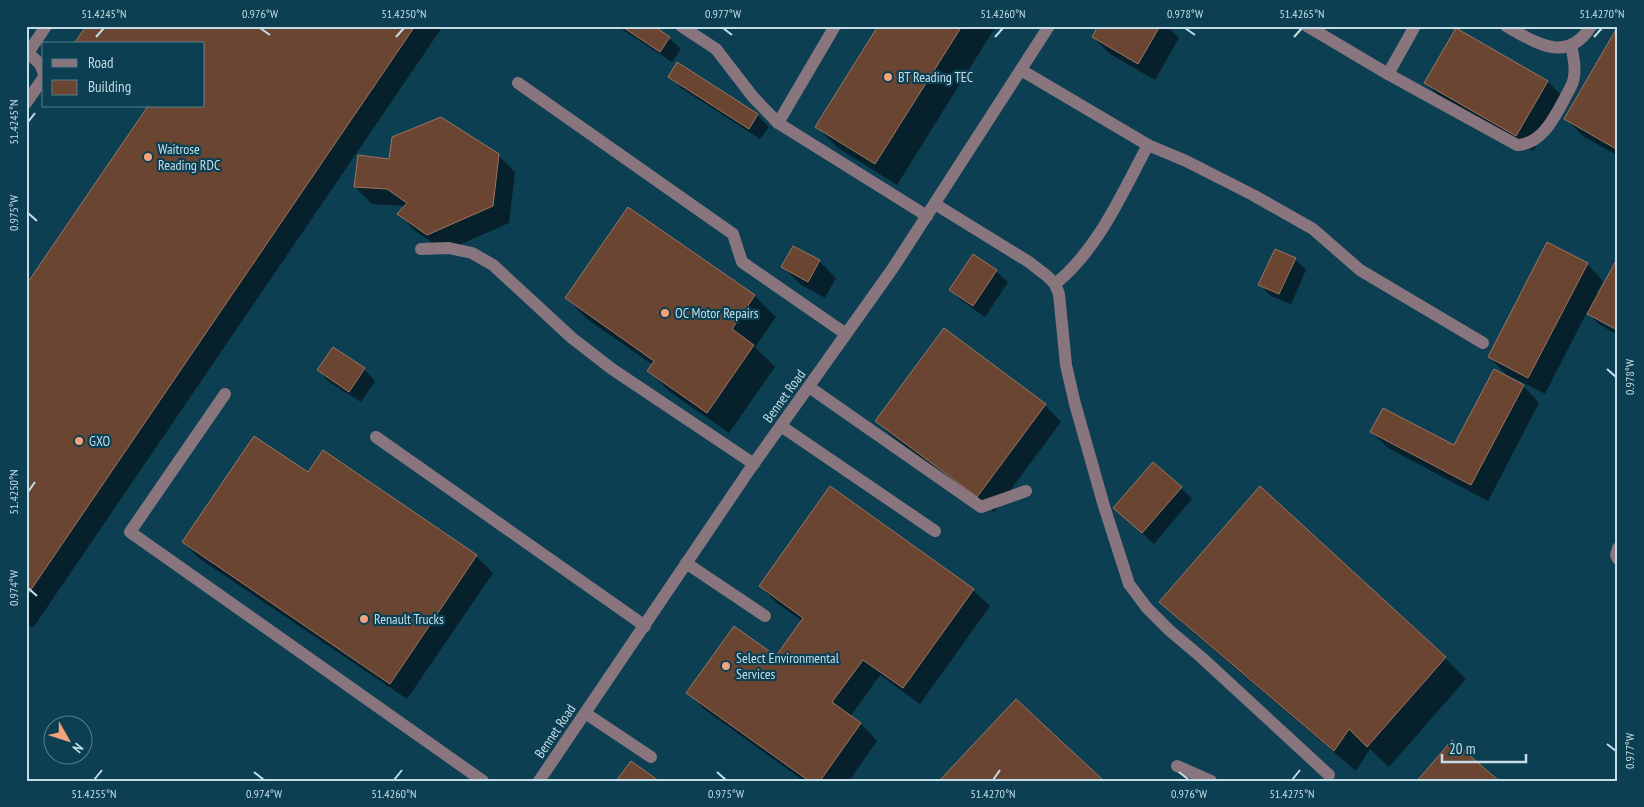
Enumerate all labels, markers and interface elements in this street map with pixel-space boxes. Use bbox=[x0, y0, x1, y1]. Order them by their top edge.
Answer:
text: 51.4245°N bbox=[81, 6, 127, 21]
text: 0.976°W bbox=[242, 6, 278, 21]
text: 51.4250°N bbox=[381, 6, 427, 21]
text: 0.977°W bbox=[705, 6, 741, 21]
text: 51.4260°N bbox=[980, 6, 1026, 21]
text: 0.978°W bbox=[1167, 6, 1203, 21]
text: 51.4265°N bbox=[1279, 6, 1325, 21]
text: 51.4270°N bbox=[1579, 6, 1625, 21]
legend bbox=[42, 42, 205, 108]
text: Road bbox=[88, 53, 114, 72]
place label: BT Reading TEC bbox=[898, 68, 974, 86]
marker: BT Reading TEC bbox=[882, 71, 894, 83]
text: Building bbox=[88, 77, 131, 96]
text: 51.4245°N bbox=[6, 99, 21, 145]
place label: Waitrose Reading RDC bbox=[158, 140, 221, 174]
marker: Waitrose Reading RDC bbox=[142, 151, 154, 163]
text: 0.975°W bbox=[6, 195, 21, 231]
place label: OC Motor Repairs bbox=[675, 304, 759, 322]
marker: OC Motor Repairs bbox=[659, 307, 671, 319]
text: 0.978°W bbox=[1622, 359, 1637, 395]
street label: Bennet Road bbox=[759, 366, 809, 426]
place label: GXO bbox=[89, 432, 111, 450]
marker: GXO bbox=[73, 435, 85, 447]
text: 51.4250°N bbox=[6, 469, 21, 515]
text: 0.974°W bbox=[6, 570, 21, 606]
place label: Renault Trucks bbox=[374, 610, 444, 628]
marker: Renault Trucks bbox=[358, 613, 370, 625]
place label: Select Environmental Services bbox=[736, 649, 840, 683]
marker: Select Environmental Services bbox=[720, 660, 732, 672]
street label: Bennet Road bbox=[530, 701, 580, 761]
north arrow bbox=[42, 714, 92, 764]
scale bar bbox=[1442, 732, 1525, 764]
text: 0.977°W bbox=[1622, 733, 1637, 769]
text: 20 m bbox=[1449, 739, 1475, 758]
text: N bbox=[69, 740, 87, 757]
text: 51.4255°N bbox=[71, 786, 117, 801]
text: 0.974°W bbox=[246, 786, 282, 801]
text: 51.4260°N bbox=[371, 786, 417, 801]
text: 0.975°W bbox=[708, 786, 744, 801]
text: 51.4270°N bbox=[970, 786, 1016, 801]
text: 0.976°W bbox=[1171, 786, 1207, 801]
text: 51.4275°N bbox=[1269, 786, 1315, 801]

